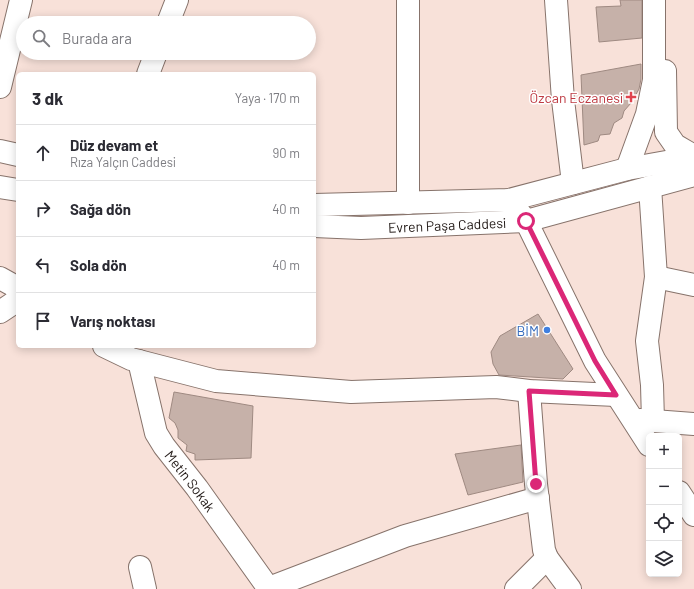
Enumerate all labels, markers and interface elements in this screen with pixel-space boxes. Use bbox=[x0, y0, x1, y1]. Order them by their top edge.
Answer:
search box bbox=[16, 16, 316, 60]
icon: search bbox=[30, 27, 52, 49]
text: Burada ara bbox=[62, 29, 132, 47]
text: 3 dk bbox=[32, 88, 63, 108]
place label: Özcan Eczanesi bbox=[530, 89, 623, 106]
text: Yaya · 170 m bbox=[235, 90, 300, 106]
marker: Özcan Eczanesi bbox=[626, 92, 636, 102]
text: Düz devam et bbox=[70, 136, 158, 154]
icon: ahead bbox=[32, 142, 54, 164]
text: 90 m bbox=[273, 145, 300, 161]
text: Rıza Yalçın Caddesi bbox=[70, 154, 176, 170]
icon: right bbox=[32, 198, 54, 220]
text: Sağa dön bbox=[70, 200, 131, 218]
text: 40 m bbox=[272, 201, 300, 217]
route start bbox=[517, 212, 535, 230]
street label: Evren Paşa Caddesi bbox=[388, 213, 506, 235]
icon: left bbox=[32, 254, 54, 276]
text: Sola dön bbox=[70, 256, 127, 274]
text: 40 m bbox=[272, 257, 300, 273]
icon: arrive bbox=[32, 310, 54, 332]
text: Varış noktası bbox=[70, 312, 155, 330]
place label: BİM bbox=[517, 322, 539, 339]
marker: BİM bbox=[542, 325, 552, 335]
map controls bbox=[646, 433, 682, 577]
button: + bbox=[646, 433, 682, 469]
street label: Metin Sokak bbox=[162, 447, 219, 515]
button: − bbox=[646, 469, 682, 505]
route end bbox=[527, 475, 545, 493]
button: locate bbox=[646, 505, 682, 541]
button: layers bbox=[646, 541, 682, 577]

